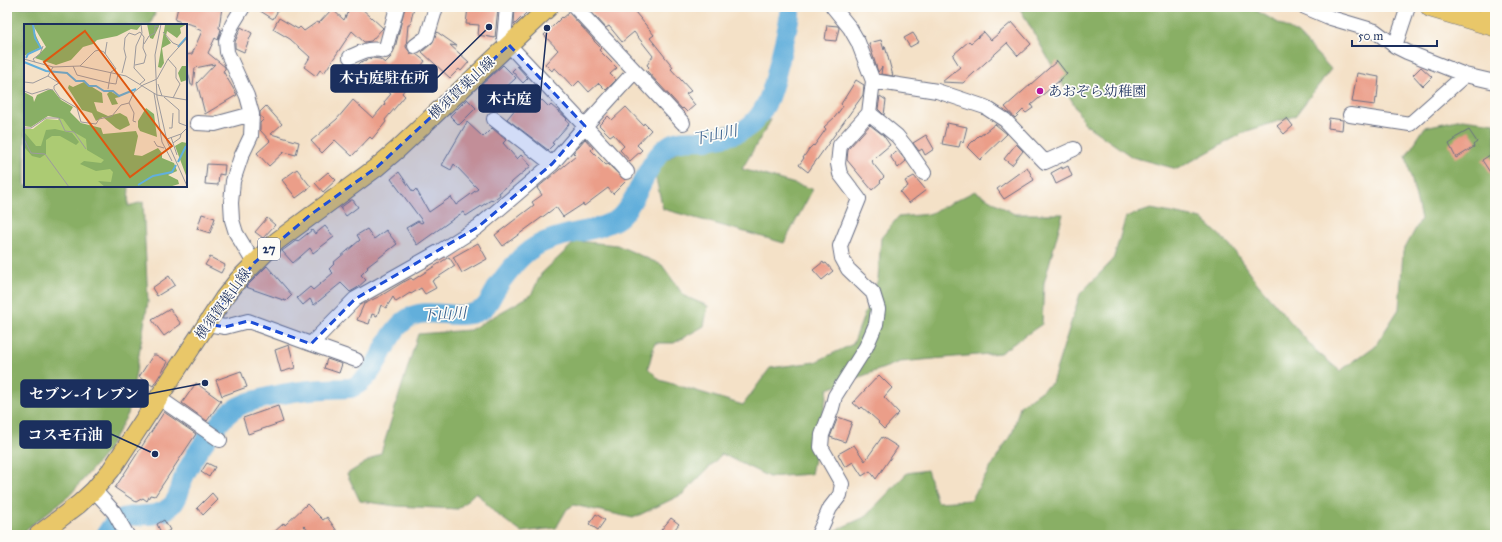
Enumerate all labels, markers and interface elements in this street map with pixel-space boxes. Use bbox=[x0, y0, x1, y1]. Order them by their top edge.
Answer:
scale bar bbox=[1352, 22, 1437, 48]
inset map bbox=[24, 24, 187, 187]
text: 50 m bbox=[1358, 29, 1383, 43]
street label: 横須賀葉山線 bbox=[425, 53, 499, 123]
callout: 木古庭駐在所 bbox=[331, 65, 437, 92]
text: 木古庭駐在所 bbox=[339, 69, 429, 87]
place label: あおぞら幼稚園 bbox=[1048, 83, 1146, 100]
callout: 木古庭 bbox=[479, 85, 540, 112]
marker: あおぞら幼稚園 bbox=[1035, 86, 1045, 96]
text: 木古庭 bbox=[486, 90, 532, 108]
water label: 下山川 bbox=[691, 121, 741, 148]
road number: 27 bbox=[258, 238, 280, 260]
street label: 横須賀葉山線 bbox=[191, 265, 255, 343]
water label: 下山川 bbox=[421, 304, 469, 324]
callout: セブン-イレブン bbox=[21, 380, 148, 407]
text: セブン-イレブン bbox=[29, 385, 139, 403]
callout: コスモ石油 bbox=[20, 421, 111, 448]
text: コスモ石油 bbox=[27, 426, 103, 444]

